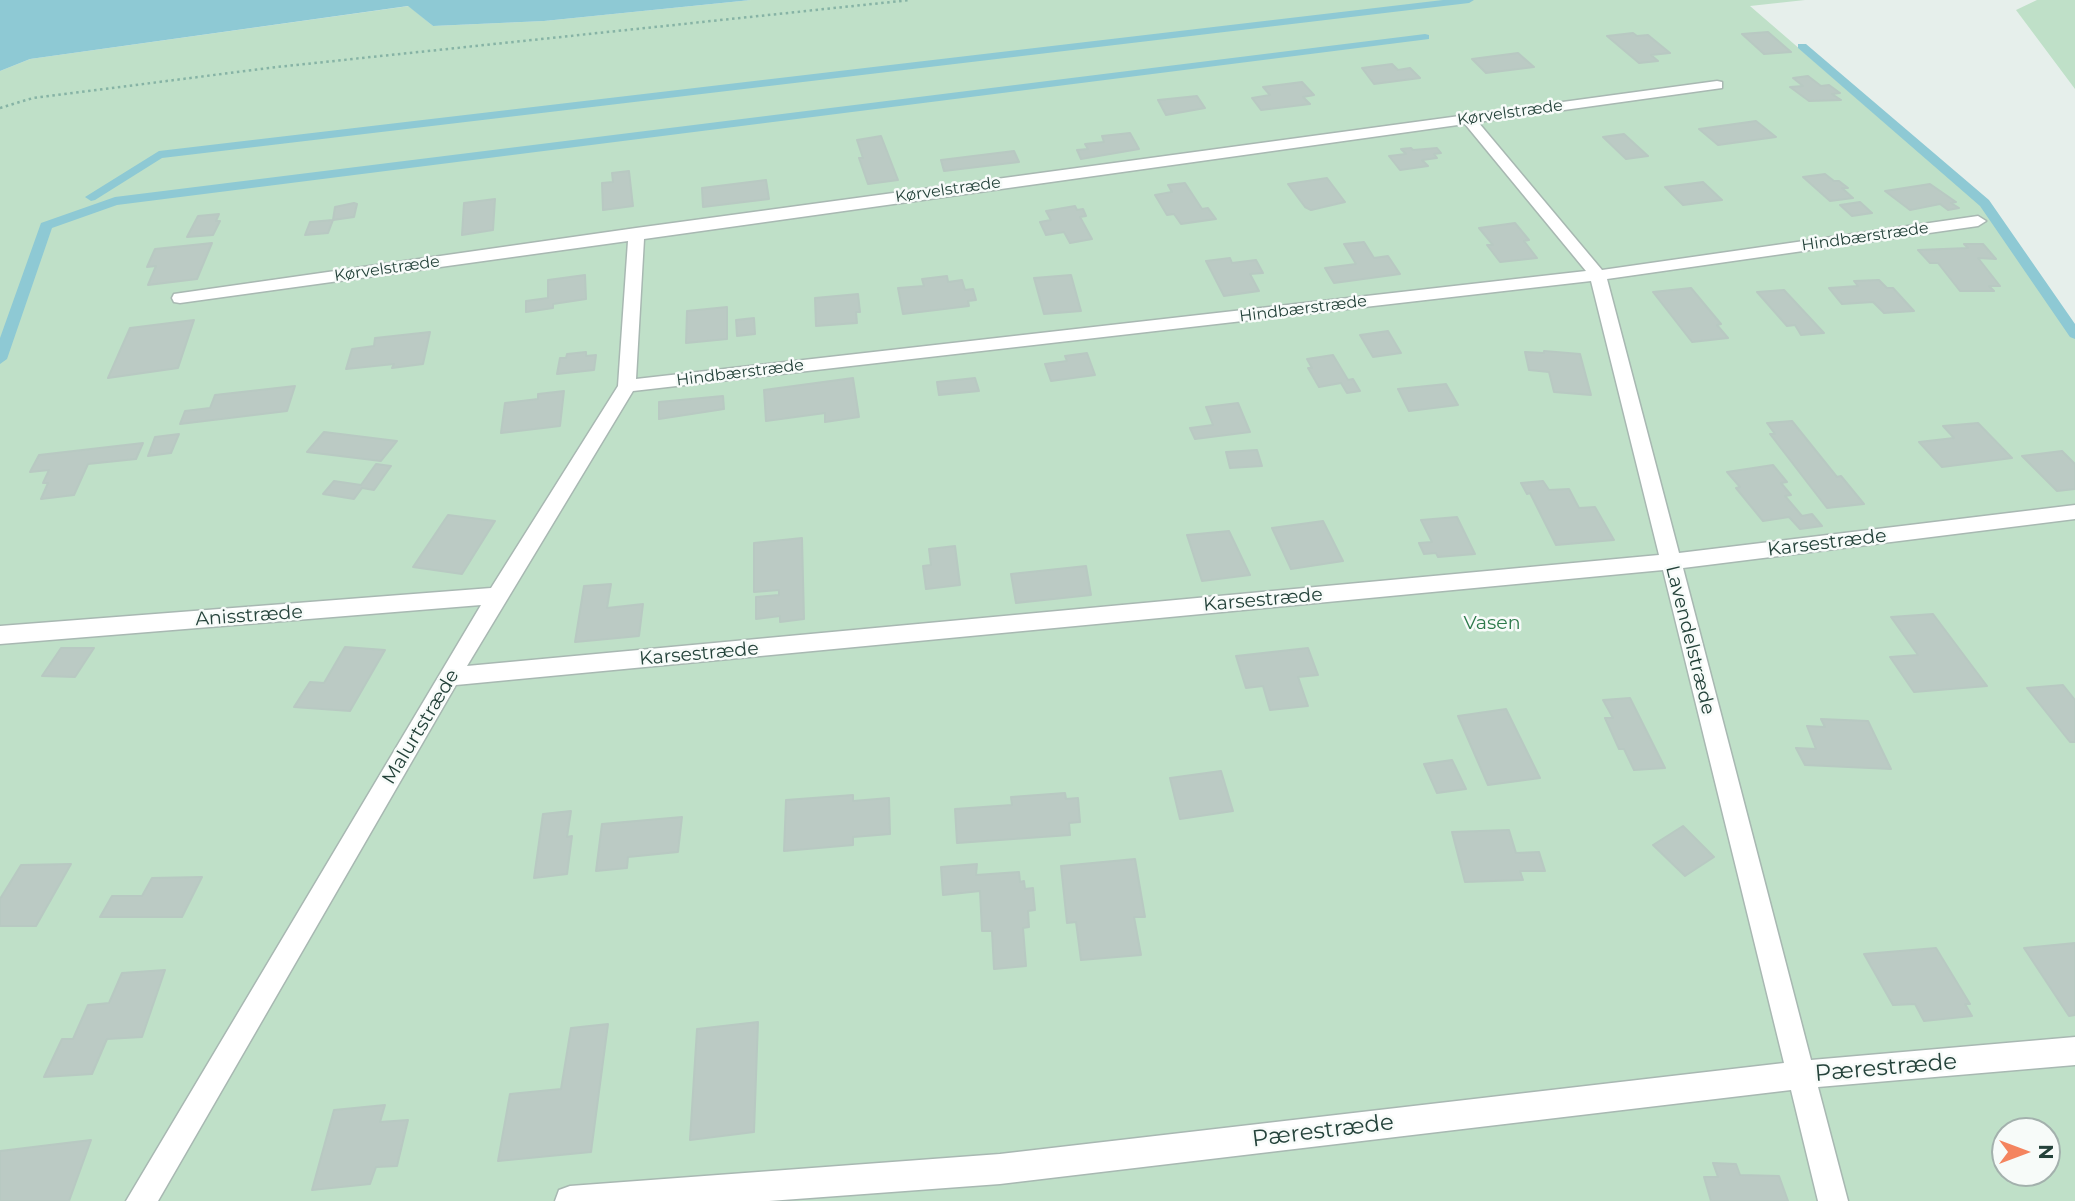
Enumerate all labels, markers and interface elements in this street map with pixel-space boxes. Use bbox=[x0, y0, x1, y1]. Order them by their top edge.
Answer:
street label: Kørvelstræde bbox=[1456, 96, 1564, 130]
street label: Kørvelstræde bbox=[894, 173, 1002, 207]
street label: Hindbærstræde bbox=[1800, 219, 1930, 255]
street label: Kørvelstræde bbox=[333, 252, 441, 286]
street label: Hindbærstræde bbox=[1238, 292, 1368, 326]
street label: Hindbærstræde bbox=[675, 356, 805, 390]
street label: Karsestræde bbox=[1766, 524, 1888, 562]
street label: Lavendelstræde bbox=[1660, 563, 1720, 717]
street label: Karsestræde bbox=[1202, 583, 1324, 617]
street label: Anisstræde bbox=[194, 601, 304, 631]
park label: Vasen bbox=[1463, 612, 1521, 634]
street label: Karsestræde bbox=[638, 637, 760, 671]
street label: Malurtstræde bbox=[378, 666, 464, 788]
street label: Pærestræde bbox=[1814, 1048, 1958, 1088]
street label: Pærestræde bbox=[1251, 1109, 1395, 1153]
north arrow bbox=[1991, 1117, 2061, 1187]
text: N bbox=[2034, 1144, 2057, 1160]

